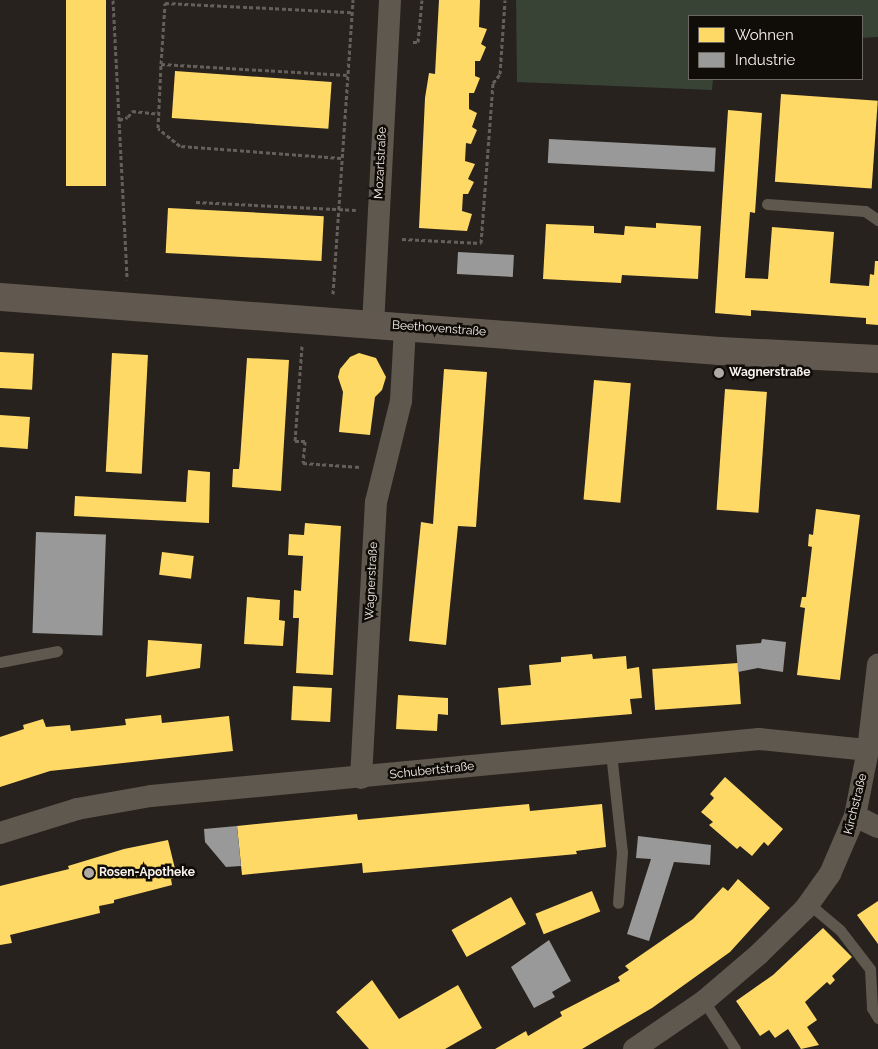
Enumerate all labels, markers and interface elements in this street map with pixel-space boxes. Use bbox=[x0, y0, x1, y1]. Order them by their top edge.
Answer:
legend bbox=[688, 15, 863, 80]
text: Wohnen bbox=[735, 26, 794, 44]
text: Industrie bbox=[735, 51, 795, 69]
street label: Mozartstraße bbox=[372, 127, 390, 199]
street label: Beethovenstraße bbox=[391, 319, 487, 339]
place label: Wagnerstraße bbox=[729, 366, 810, 380]
marker: Wagnerstraße bbox=[713, 367, 725, 379]
street label: Wagnerstraße bbox=[363, 542, 381, 620]
street label: Schubertstraße bbox=[389, 759, 475, 783]
street label: Kirchstraße bbox=[841, 772, 871, 836]
place label: Rosen-Apotheke bbox=[99, 866, 195, 880]
marker: Rosen-Apotheke bbox=[83, 867, 95, 879]

